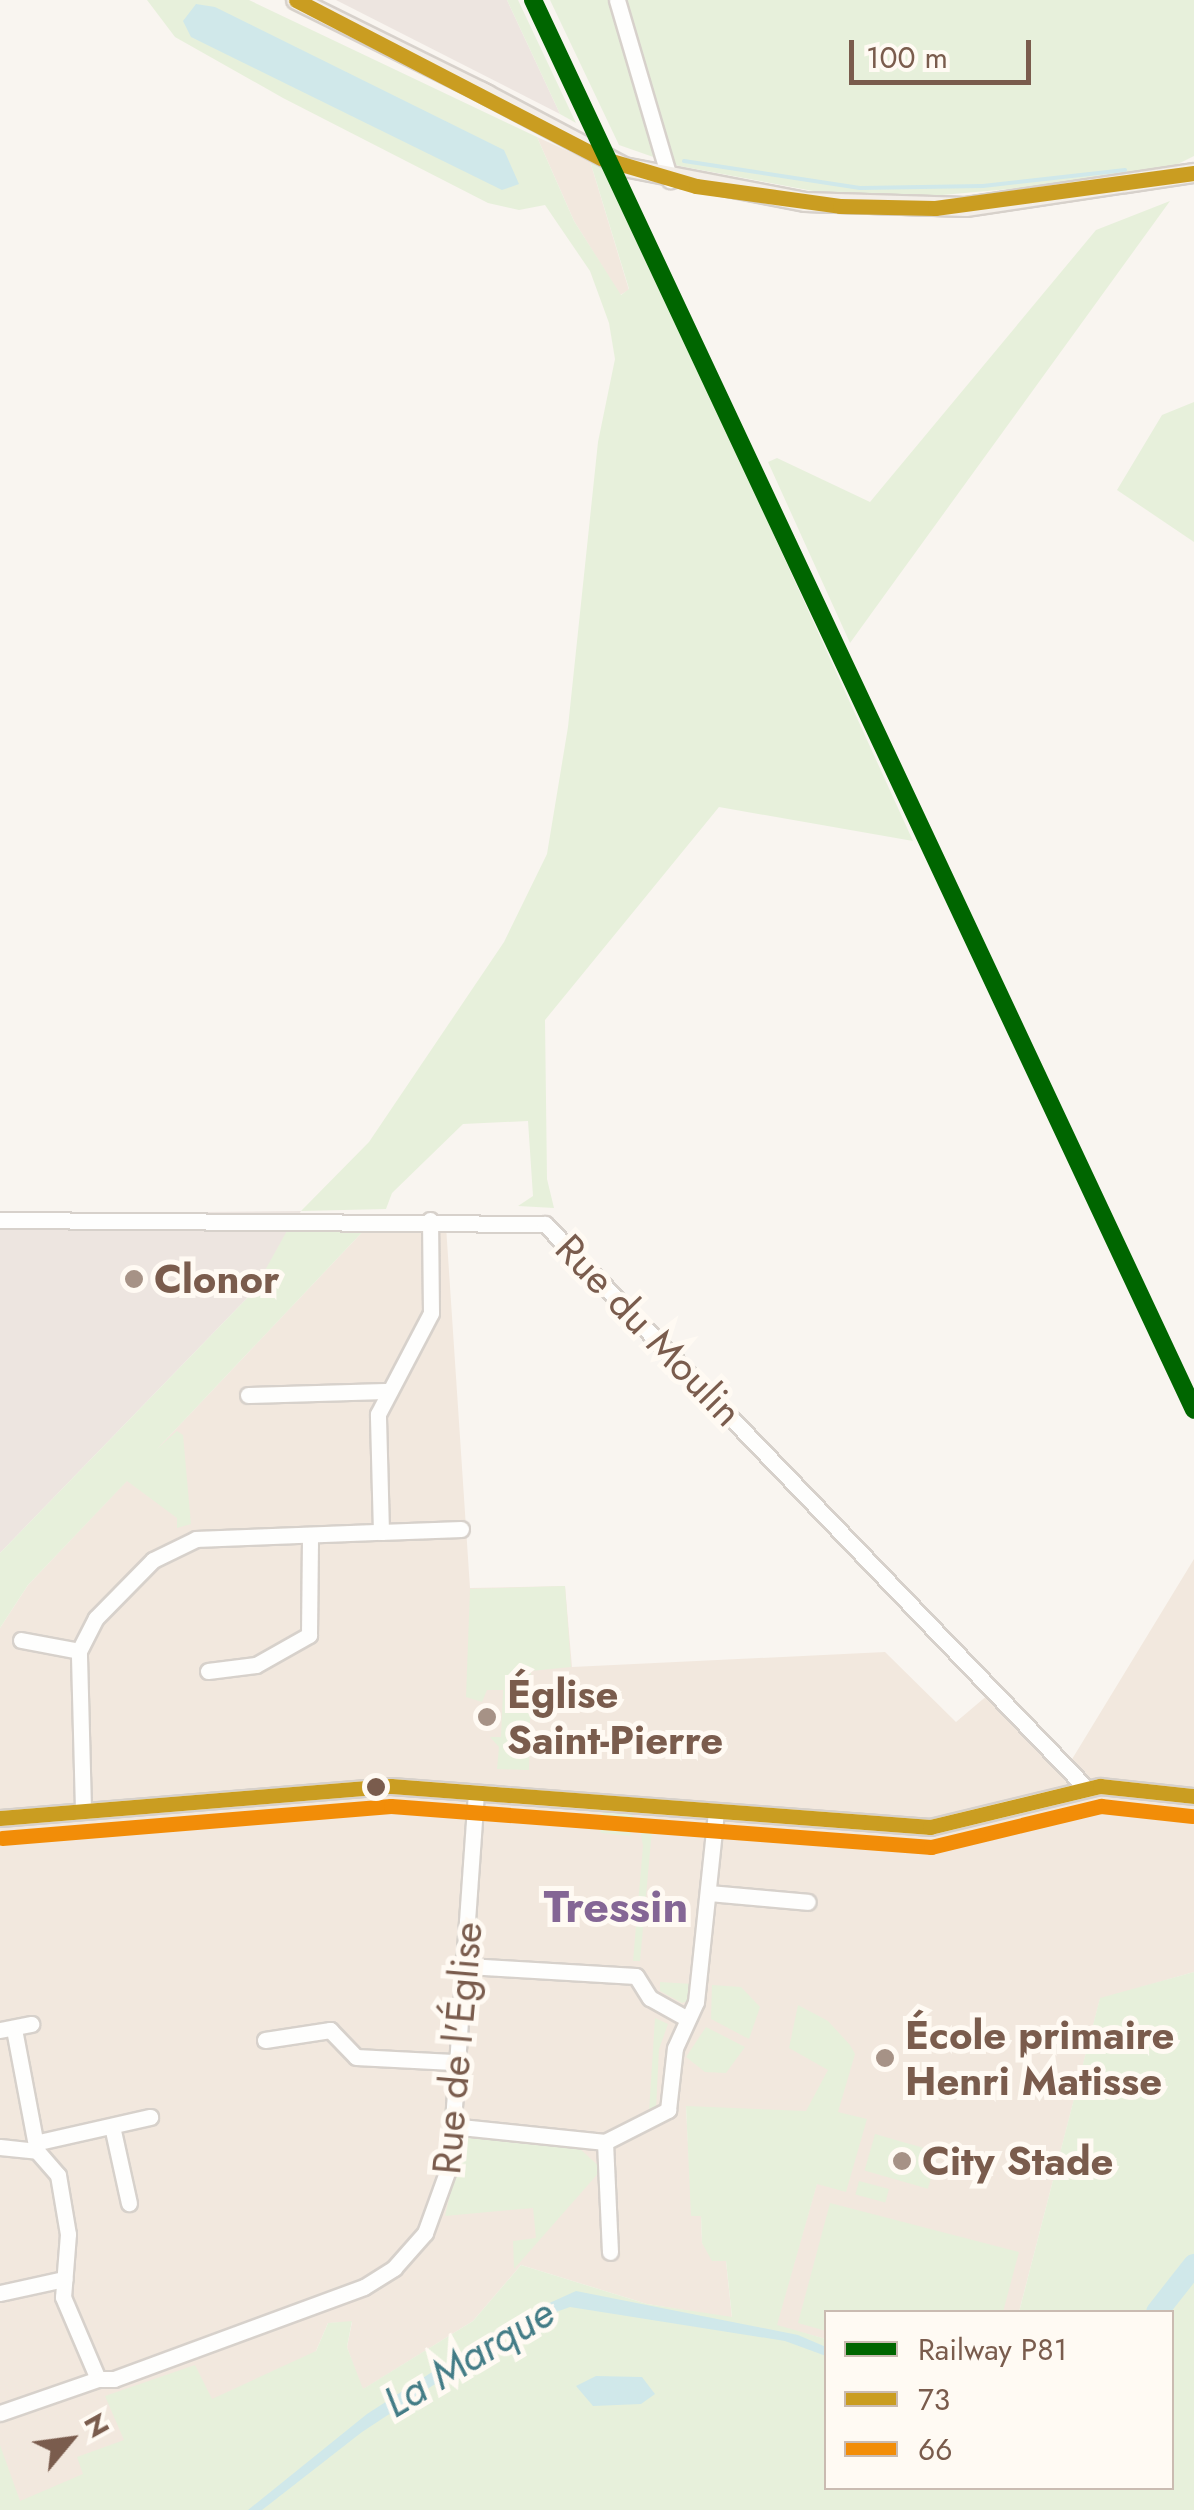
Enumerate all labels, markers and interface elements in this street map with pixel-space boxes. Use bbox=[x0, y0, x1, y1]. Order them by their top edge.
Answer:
scale bar bbox=[854, 20, 1036, 82]
text: 100 m bbox=[866, 36, 948, 79]
street label: Rue du Moulin bbox=[546, 1224, 752, 1436]
place label: Clonor bbox=[154, 1255, 279, 1303]
marker: Clonor bbox=[123, 1268, 145, 1290]
place label: Église Saint-Pierre bbox=[507, 1670, 723, 1764]
marker: Église Saint-Pierre bbox=[476, 1706, 498, 1728]
unlabelled marker bbox=[366, 1777, 386, 1797]
district label: Tressin bbox=[544, 1880, 688, 1934]
street label: Rue de l'Église bbox=[422, 1920, 492, 2176]
place label: École primaire Henri Matisse bbox=[905, 2011, 1175, 2105]
marker: École primaire Henri Matisse bbox=[874, 2047, 896, 2069]
place label: City Stade bbox=[922, 2137, 1114, 2185]
marker: City Stade bbox=[891, 2150, 913, 2172]
water label: La Marque bbox=[375, 2288, 563, 2428]
legend bbox=[824, 2310, 1174, 2490]
text: Railway P81 bbox=[918, 2328, 1067, 2371]
text: 73 bbox=[918, 2378, 950, 2421]
north arrow bbox=[20, 2390, 120, 2490]
text: N bbox=[73, 2406, 120, 2445]
text: 66 bbox=[918, 2428, 953, 2471]

